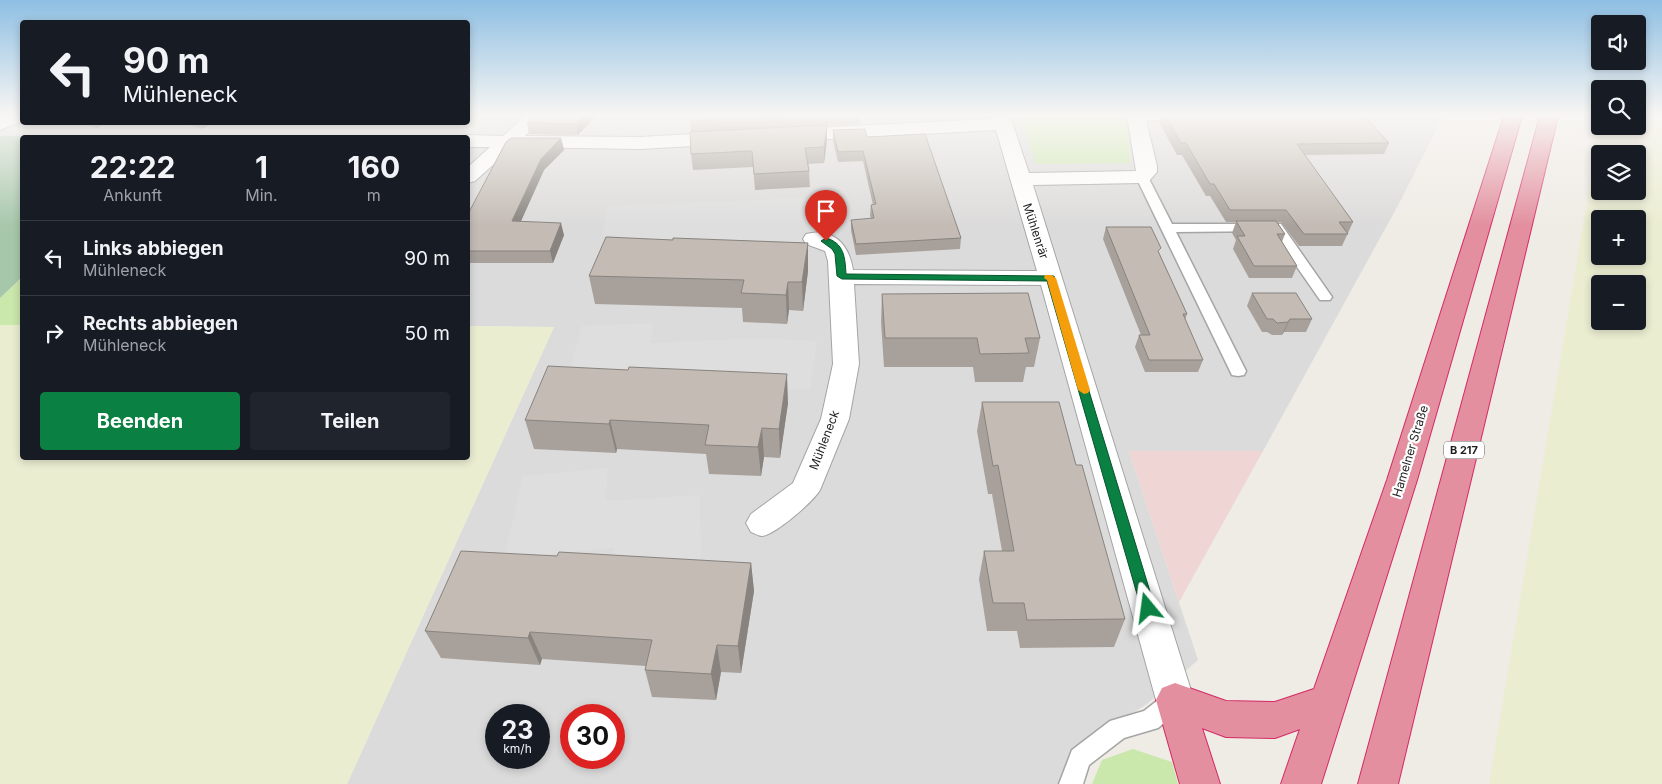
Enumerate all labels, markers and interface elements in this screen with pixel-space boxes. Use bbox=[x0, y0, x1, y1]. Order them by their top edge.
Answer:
map controls bbox=[1591, 15, 1646, 330]
button: sound bbox=[1591, 15, 1646, 70]
text: 90 m bbox=[123, 39, 210, 81]
icon: left bbox=[40, 40, 105, 105]
button: search bbox=[1591, 80, 1646, 135]
text: Mühleneck bbox=[123, 81, 238, 107]
button: layers bbox=[1591, 145, 1646, 200]
text: 22:22 bbox=[90, 149, 175, 185]
text: 1 bbox=[255, 149, 268, 185]
text: 160 bbox=[347, 149, 400, 185]
text: Ankunft bbox=[103, 185, 162, 205]
text: Min. bbox=[245, 185, 278, 205]
text: m bbox=[367, 185, 381, 205]
pin bbox=[805, 190, 847, 241]
icon: arrive bbox=[812, 197, 840, 225]
street label: Mühlenrär bbox=[1020, 201, 1052, 261]
button: + bbox=[1591, 210, 1646, 265]
text: Links abbiegen bbox=[83, 237, 224, 260]
icon: left bbox=[40, 244, 68, 272]
text: 90 m bbox=[404, 247, 450, 270]
text: Mühleneck bbox=[83, 260, 166, 280]
button: − bbox=[1591, 275, 1646, 330]
text: Rechts abbiegen bbox=[83, 312, 238, 335]
icon: right bbox=[40, 319, 68, 347]
text: 50 m bbox=[404, 322, 450, 345]
text: Mühleneck bbox=[83, 335, 166, 355]
button: Beenden bbox=[40, 392, 240, 450]
button: Teilen bbox=[250, 392, 450, 450]
street label: Hamelner Straße bbox=[1389, 403, 1431, 499]
street label: Mühleneck bbox=[806, 408, 842, 472]
road number: B 217 bbox=[1444, 442, 1484, 458]
position arrow bbox=[1121, 581, 1173, 633]
speed limit sign: 30 bbox=[560, 704, 625, 769]
text: 23 bbox=[502, 715, 533, 745]
text: km/h bbox=[503, 741, 532, 756]

